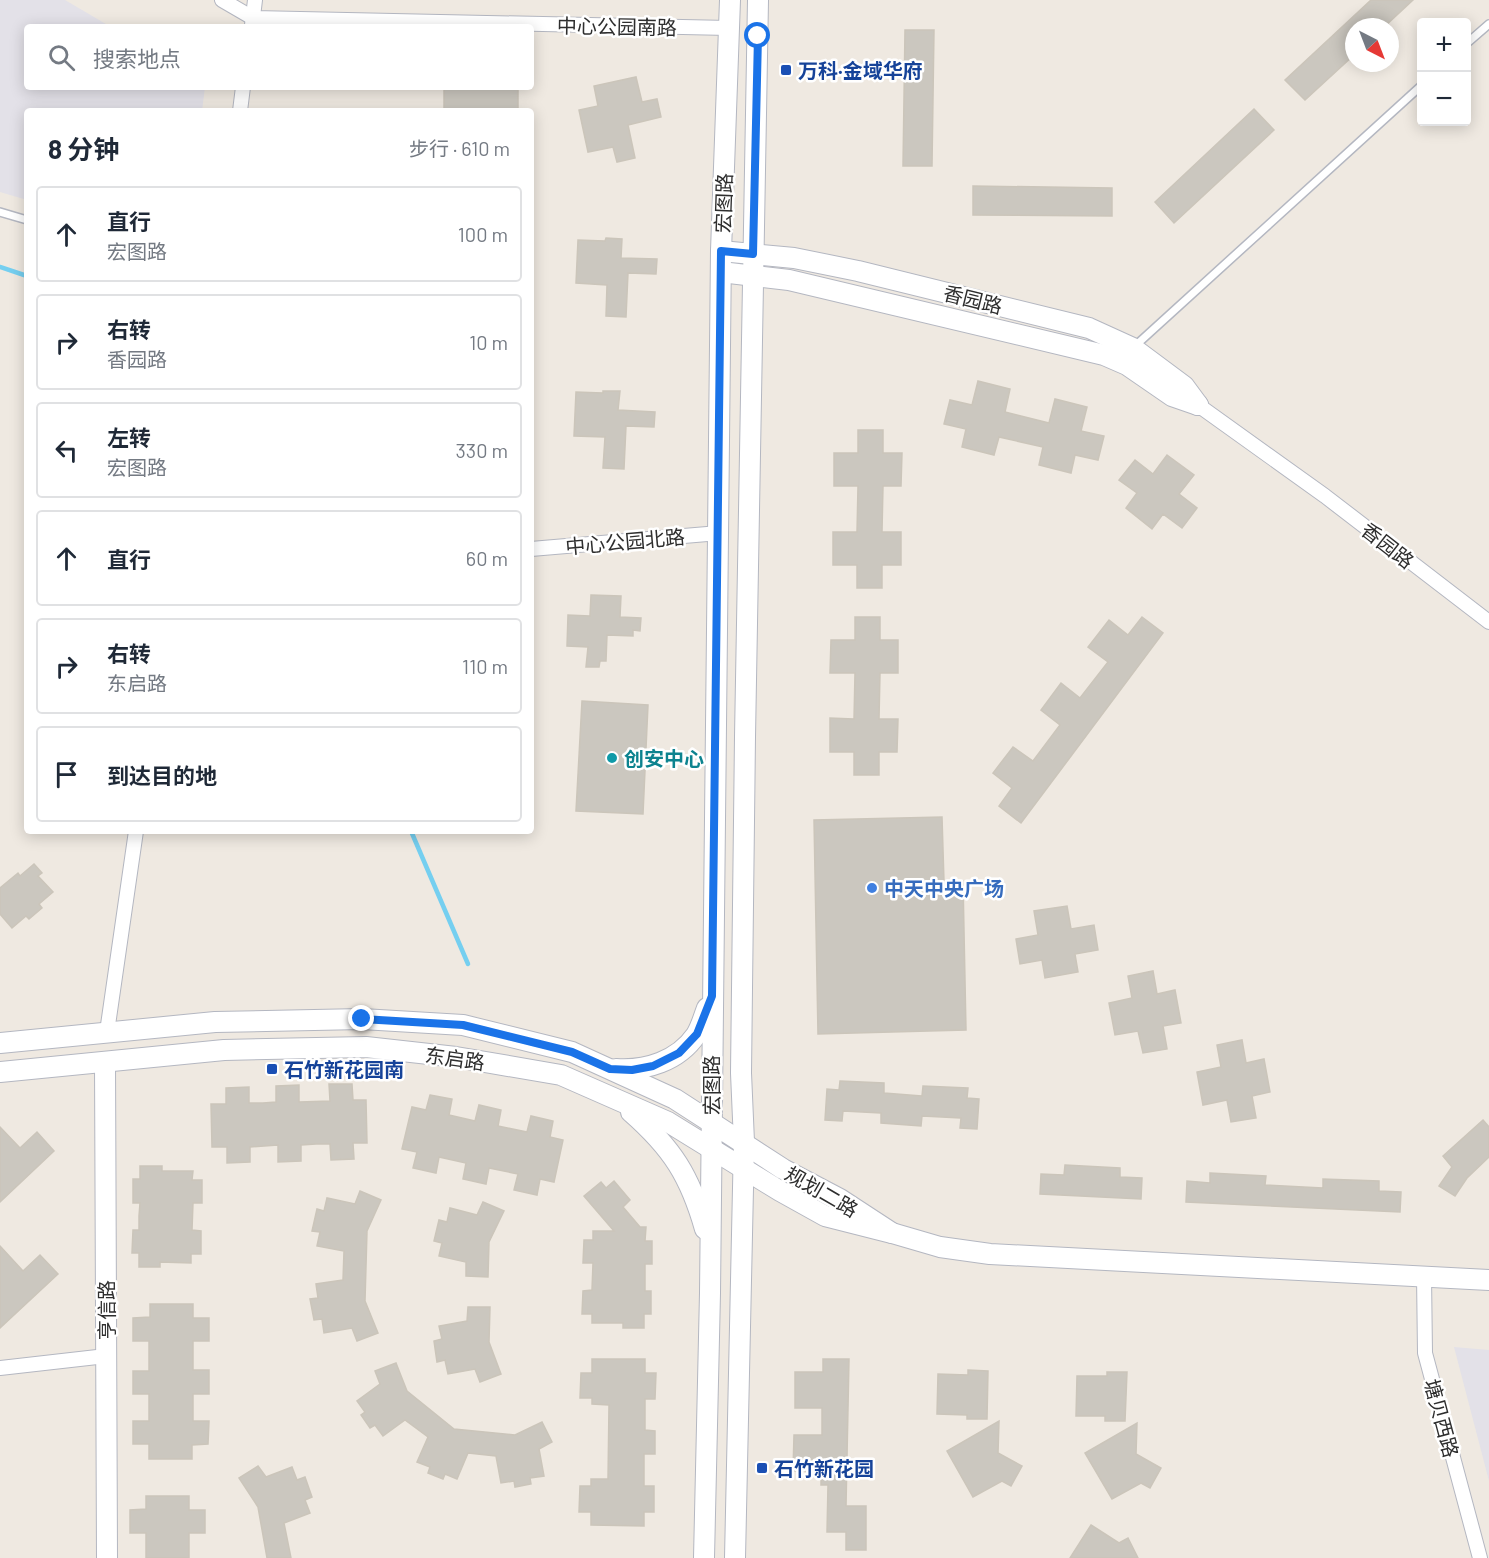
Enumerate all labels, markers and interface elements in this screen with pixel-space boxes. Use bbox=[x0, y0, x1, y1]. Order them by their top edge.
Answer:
street label: 中心公园南路 bbox=[557, 13, 677, 39]
north arrow bbox=[1345, 18, 1399, 72]
map controls bbox=[1417, 18, 1471, 126]
button: + bbox=[1417, 18, 1471, 72]
route start bbox=[744, 22, 770, 48]
search box bbox=[24, 24, 534, 90]
icon: search bbox=[45, 41, 78, 74]
text: 搜索地点 bbox=[93, 45, 181, 71]
place label: 万科·金域华府 bbox=[798, 58, 923, 82]
marker: 万科·金域华府 bbox=[779, 63, 793, 77]
button: − bbox=[1417, 72, 1471, 126]
text: 8 分钟 bbox=[48, 133, 119, 164]
text: 步行 · 610 m bbox=[409, 136, 510, 160]
street label: 宏图路 bbox=[710, 173, 736, 233]
text: 直行 bbox=[107, 208, 151, 234]
icon: ahead bbox=[50, 218, 83, 251]
text: 100 m bbox=[458, 222, 508, 246]
text: 宏图路 bbox=[107, 239, 167, 263]
street label: 香园路 bbox=[941, 280, 1005, 318]
text: 右转 bbox=[107, 316, 151, 342]
icon: right bbox=[50, 326, 83, 359]
text: 10 m bbox=[469, 330, 508, 354]
text: 香园路 bbox=[107, 347, 167, 371]
text: 左转 bbox=[107, 424, 151, 450]
icon: left bbox=[50, 434, 83, 467]
text: 330 m bbox=[456, 438, 508, 462]
text: 宏图路 bbox=[107, 455, 167, 479]
street label: 香园路 bbox=[1357, 517, 1419, 573]
street label: 中心公园北路 bbox=[564, 524, 686, 558]
icon: ahead bbox=[50, 542, 83, 575]
text: 直行 bbox=[107, 546, 151, 572]
text: 60 m bbox=[466, 546, 508, 570]
text: 右转 bbox=[107, 640, 151, 666]
icon: right bbox=[50, 650, 83, 683]
text: 110 m bbox=[462, 654, 508, 678]
text: 东启路 bbox=[107, 671, 167, 695]
place label: 创安中心 bbox=[624, 746, 704, 770]
marker: 创安中心 bbox=[605, 751, 619, 765]
icon: arrive bbox=[50, 758, 83, 791]
text: 到达目的地 bbox=[107, 762, 217, 788]
place label: 中天中央广场 bbox=[884, 876, 1004, 900]
marker: 中天中央广场 bbox=[865, 881, 879, 895]
route end bbox=[348, 1005, 374, 1031]
street label: 东启路 bbox=[424, 1042, 486, 1074]
street label: 宏图路 bbox=[699, 1055, 723, 1115]
place label: 石竹新花园南 bbox=[284, 1057, 404, 1081]
marker: 石竹新花园南 bbox=[265, 1062, 279, 1076]
street label: 规划二路 bbox=[781, 1161, 863, 1221]
street label: 亨信路 bbox=[94, 1280, 118, 1340]
street label: 塘贝西路 bbox=[1420, 1376, 1464, 1460]
place label: 石竹新花园 bbox=[774, 1456, 874, 1480]
marker: 石竹新花园 bbox=[755, 1461, 769, 1475]

